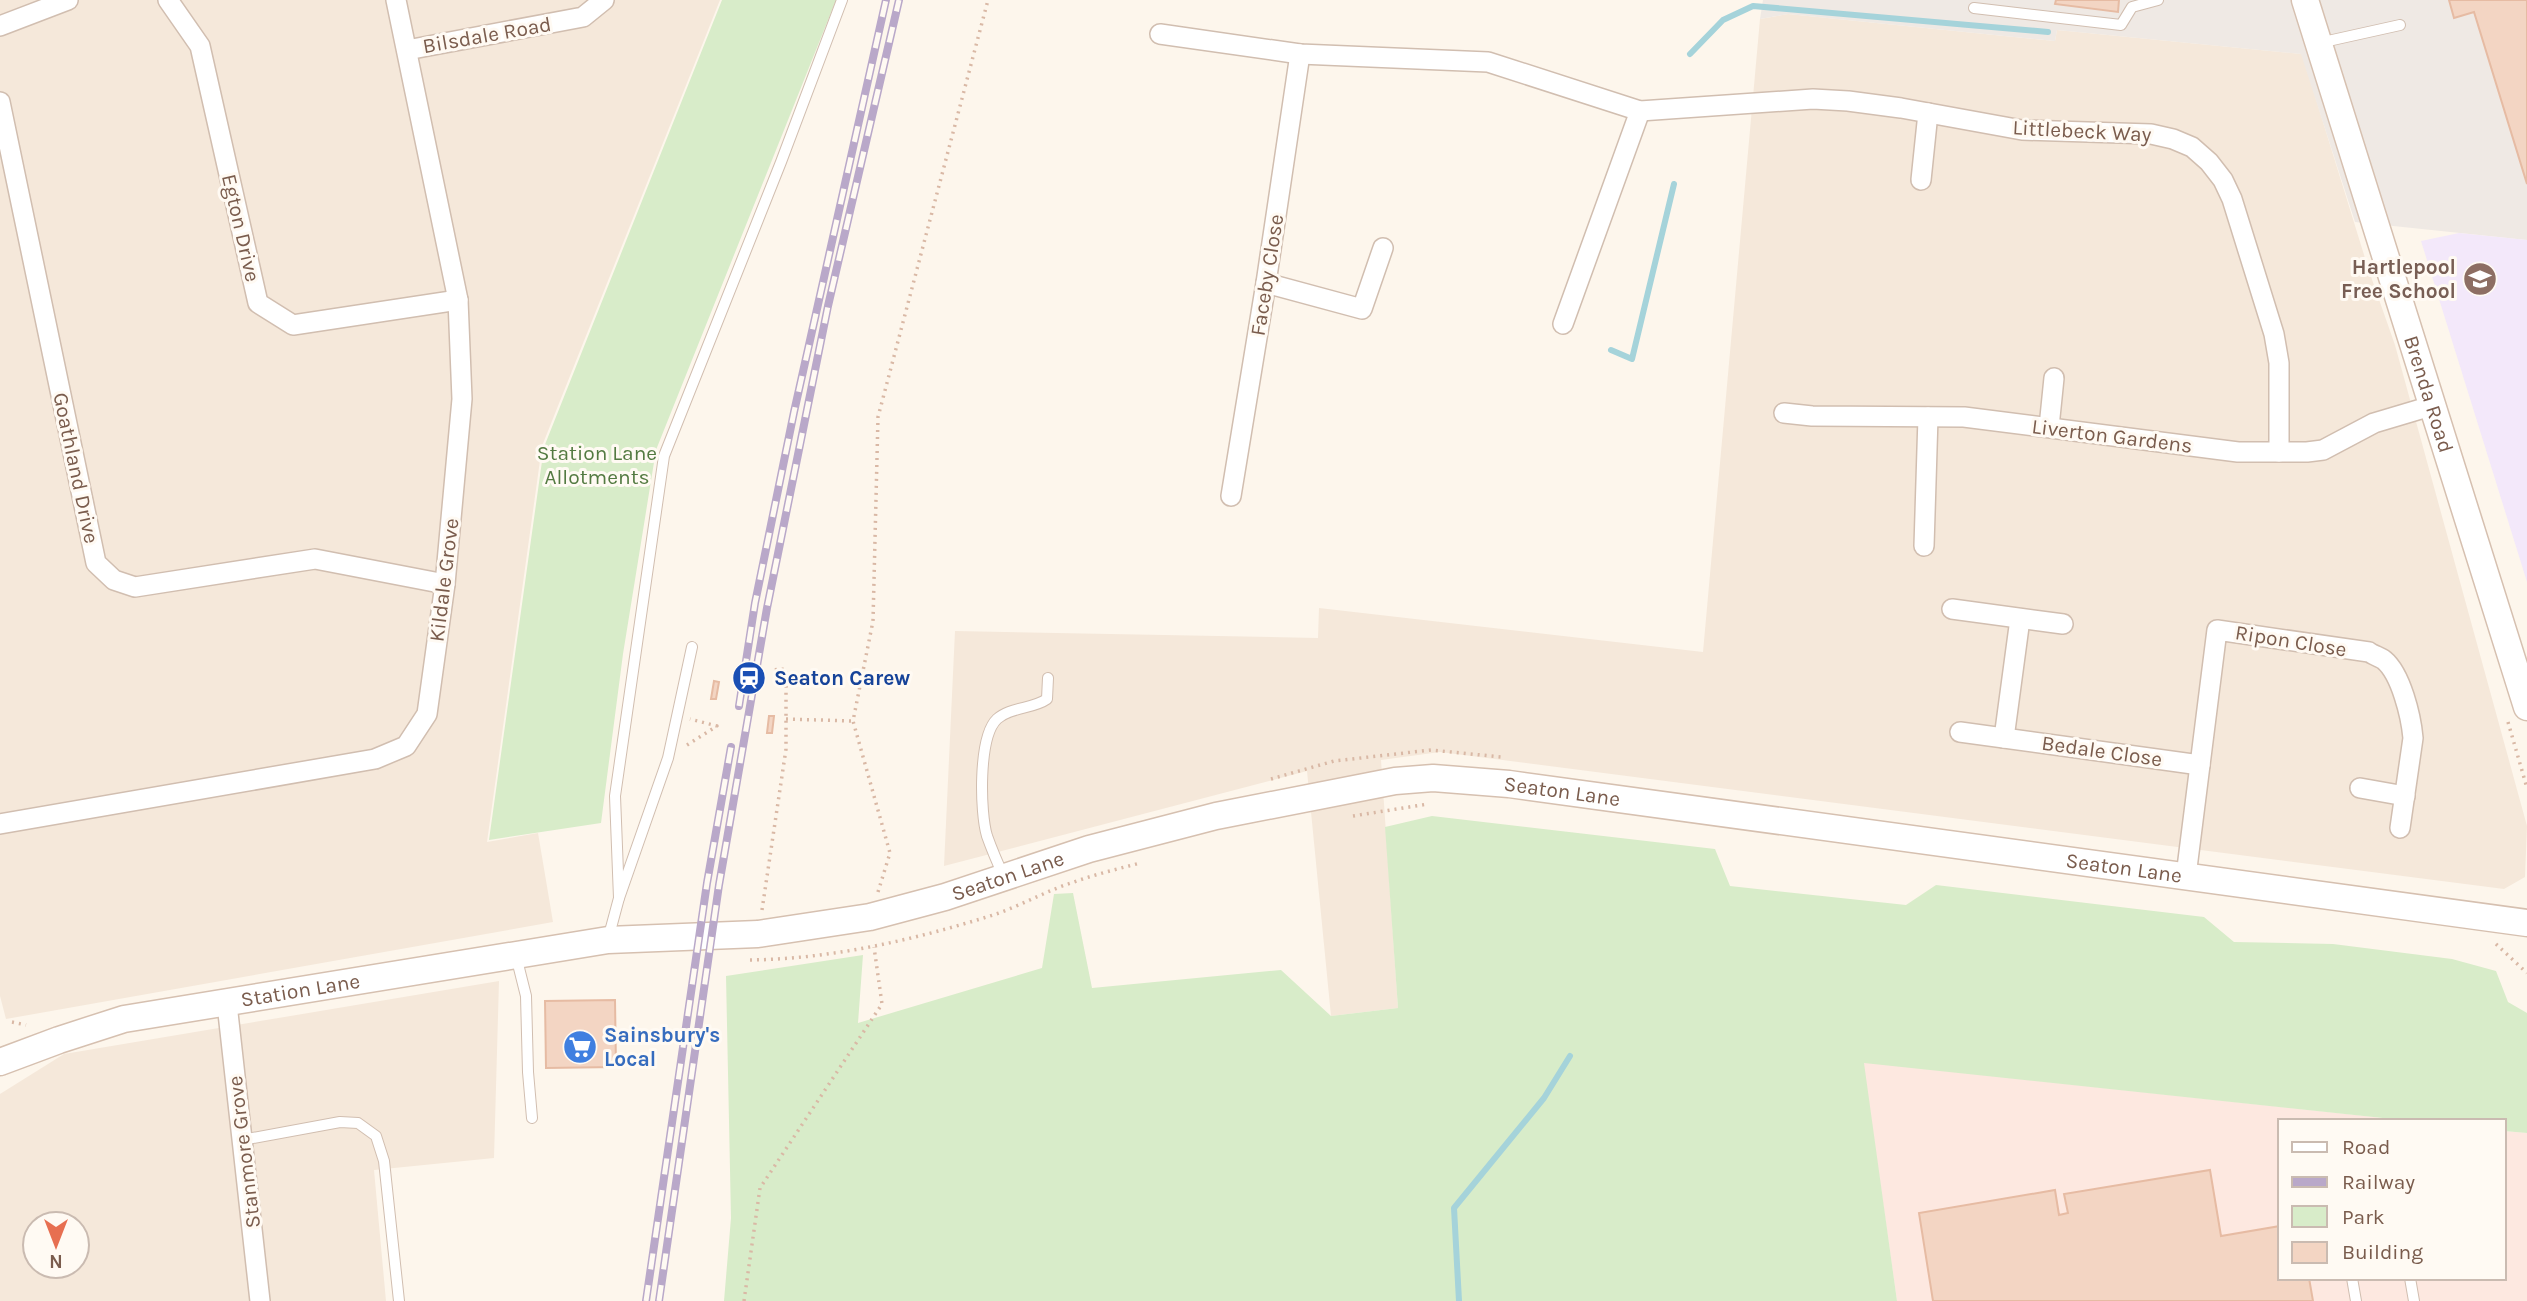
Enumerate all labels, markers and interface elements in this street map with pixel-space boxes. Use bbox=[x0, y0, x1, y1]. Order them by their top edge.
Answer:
street label: Bilsdale Road bbox=[421, 12, 553, 58]
street label: Littlebeck Way bbox=[2012, 115, 2152, 147]
street label: Egton Drive bbox=[217, 172, 265, 284]
street label: Faceby Close bbox=[1246, 212, 1288, 338]
place label: Hartlepool Free School bbox=[2341, 255, 2456, 303]
school or university icon: Hartlepool Free School bbox=[2461, 260, 2499, 298]
street label: Brenda Road bbox=[2399, 332, 2458, 456]
street label: Goathland Drive bbox=[48, 390, 104, 546]
street label: Liverton Gardens bbox=[2030, 414, 2194, 458]
park label: Station Lane Allotments bbox=[537, 441, 657, 489]
street label: Kildale Grove bbox=[425, 517, 463, 643]
street label: Ripon Close bbox=[2234, 620, 2348, 662]
station icon: Seaton Carew bbox=[730, 659, 768, 697]
place label: Seaton Carew bbox=[774, 666, 910, 690]
street label: Bedale Close bbox=[2040, 731, 2164, 771]
street label: Seaton Lane bbox=[1502, 771, 1622, 811]
street label: Seaton Lane bbox=[949, 846, 1067, 906]
street label: Seaton Lane bbox=[2064, 848, 2183, 888]
street label: Station Lane bbox=[239, 969, 362, 1012]
place label: Sainsbury's Local bbox=[604, 1023, 720, 1071]
supermarket icon: Sainsbury's Local bbox=[561, 1028, 599, 1066]
street label: Stanmore Grove bbox=[223, 1074, 265, 1230]
legend bbox=[2278, 1119, 2506, 1280]
text: Road bbox=[2342, 1135, 2390, 1159]
text: Railway bbox=[2342, 1170, 2415, 1194]
text: Park bbox=[2342, 1205, 2385, 1229]
north arrow bbox=[21, 1210, 91, 1280]
text: Building bbox=[2342, 1240, 2423, 1264]
text: N bbox=[49, 1250, 63, 1272]

